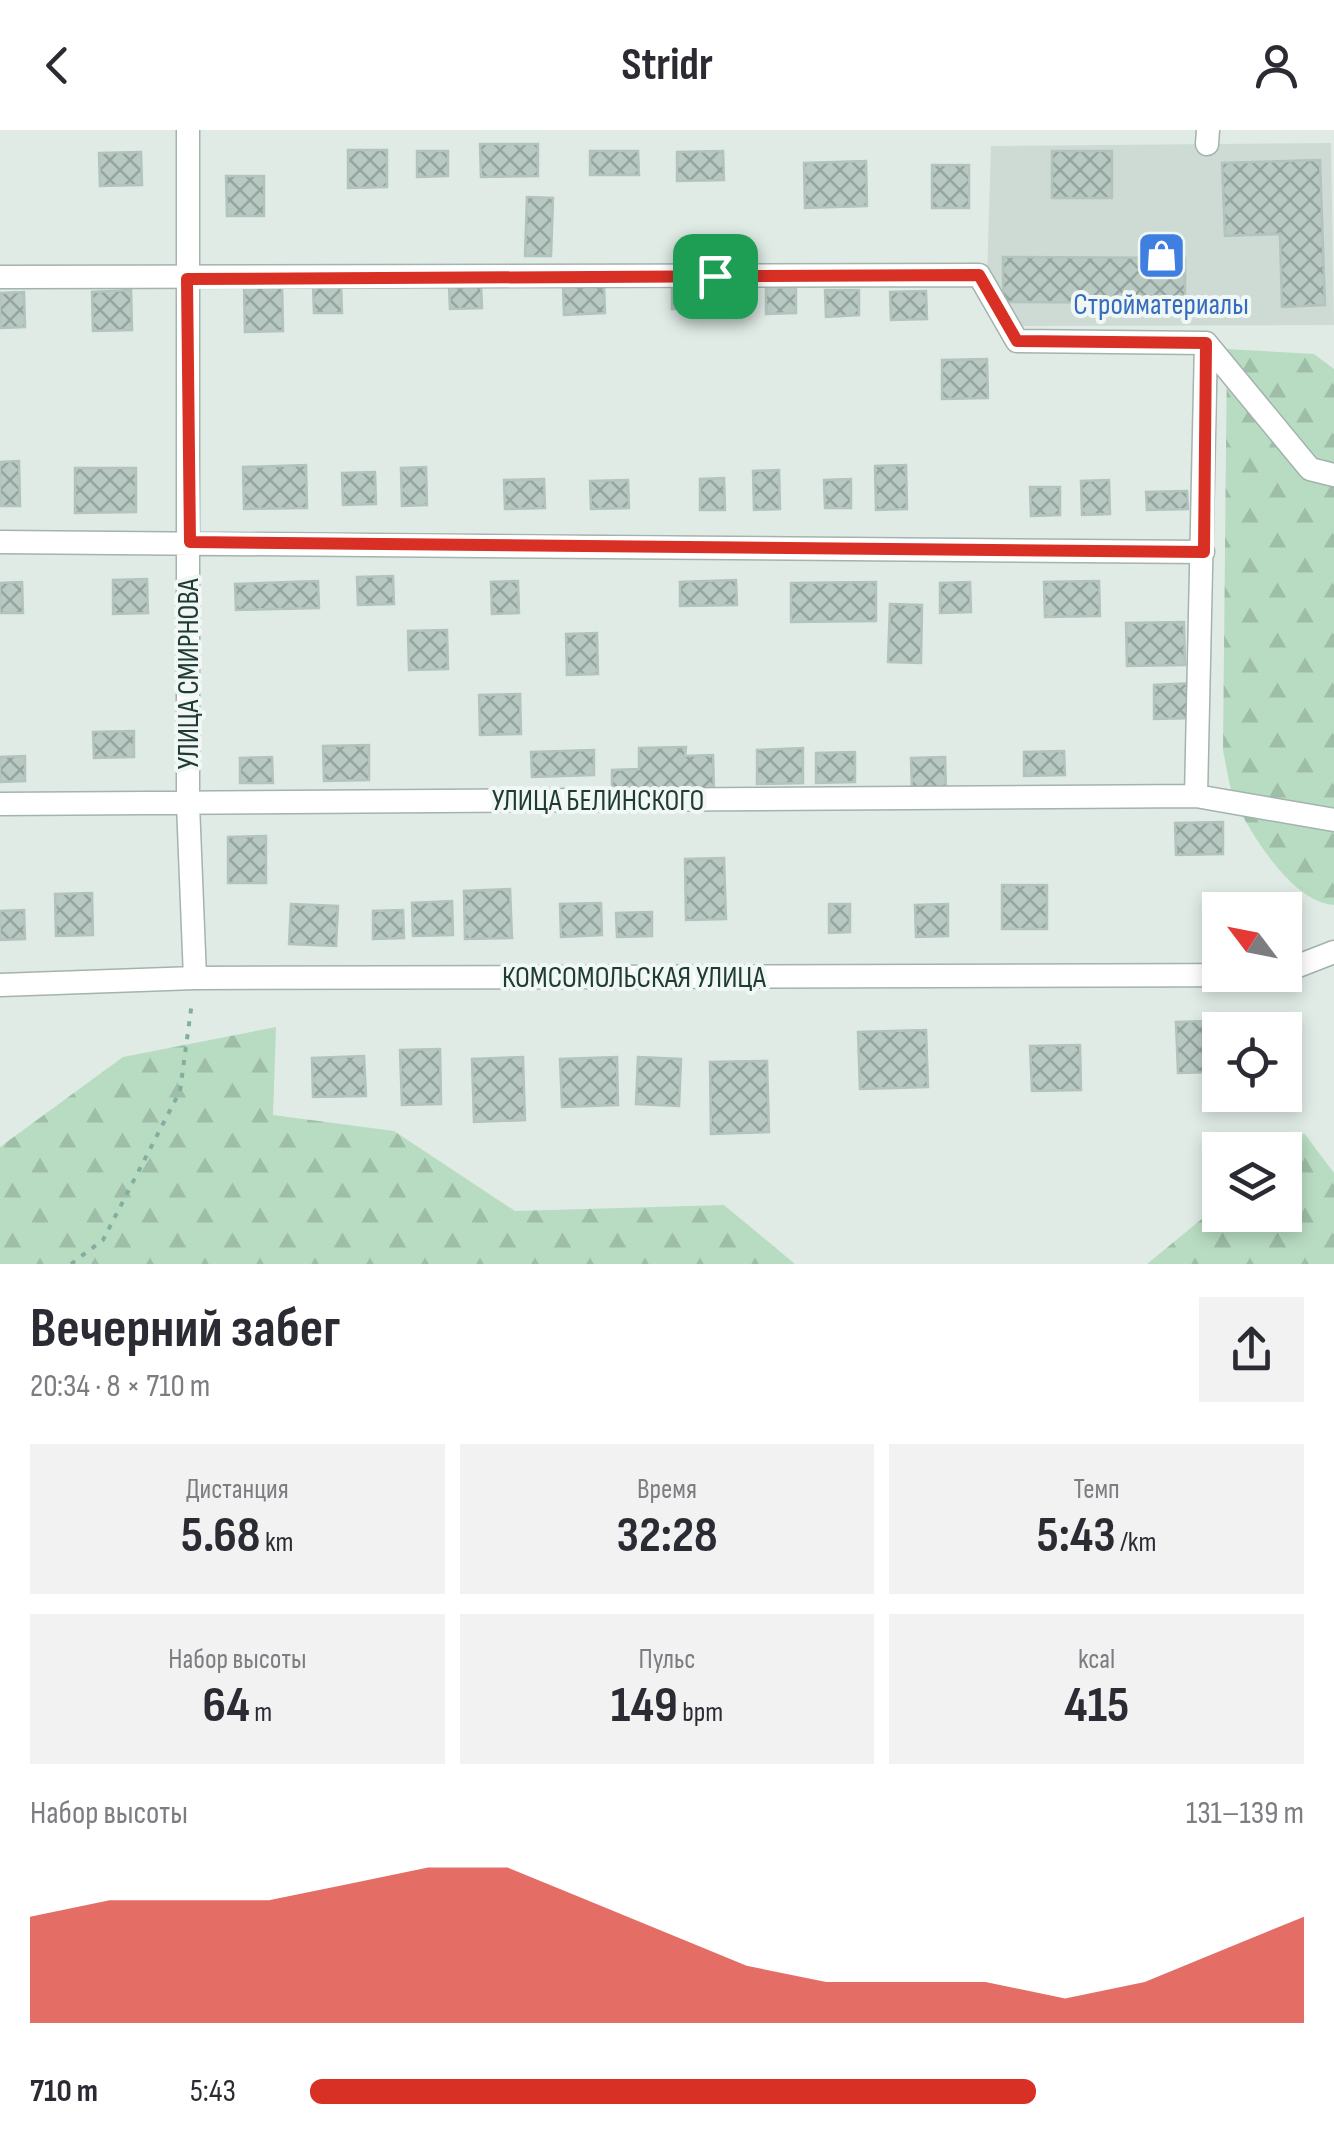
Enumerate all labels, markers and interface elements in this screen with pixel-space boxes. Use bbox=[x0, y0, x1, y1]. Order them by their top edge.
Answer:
icon: back bbox=[30, 38, 85, 93]
text: Stridr bbox=[621, 38, 713, 93]
icon: person bbox=[1249, 38, 1304, 93]
shop icon: Стройматериалы bbox=[1135, 230, 1187, 282]
pin bbox=[673, 234, 758, 319]
icon: arrive bbox=[688, 249, 743, 304]
place label: Стройматериалы bbox=[1073, 287, 1249, 323]
street label: УЛИЦА СМИРНОВА bbox=[171, 578, 207, 770]
street label: УЛИЦА БЕЛИНСКОГО bbox=[492, 783, 704, 819]
north arrow bbox=[1202, 892, 1302, 992]
map controls bbox=[1202, 892, 1302, 1232]
street label: КОМСОМОЛЬСКАЯ УЛИЦА bbox=[502, 960, 766, 996]
button: locate bbox=[1202, 1012, 1302, 1112]
button: layers bbox=[1202, 1132, 1302, 1232]
text: Вечерний забег bbox=[30, 1296, 340, 1363]
button: share bbox=[1199, 1297, 1304, 1402]
text: 20:34 · 8 × 710 m bbox=[30, 1367, 210, 1406]
text: Дистанция bbox=[186, 1473, 289, 1506]
text: Время bbox=[637, 1473, 697, 1506]
text: Темп bbox=[1074, 1473, 1120, 1506]
text: 5.68 bbox=[181, 1506, 260, 1566]
text: 32:28 bbox=[617, 1506, 717, 1566]
text: 5:43 bbox=[1037, 1506, 1116, 1566]
text: km bbox=[260, 1526, 294, 1559]
text: /km bbox=[1116, 1526, 1157, 1559]
text: Набор высоты bbox=[168, 1643, 306, 1676]
text: Пульс bbox=[639, 1643, 695, 1676]
text: kcal bbox=[1078, 1643, 1115, 1676]
text: 64 bbox=[202, 1676, 250, 1736]
text: 149 bbox=[611, 1676, 678, 1736]
text: 415 bbox=[1064, 1676, 1129, 1736]
text: m bbox=[250, 1696, 272, 1729]
text: bpm bbox=[678, 1696, 723, 1729]
text: Набор высоты bbox=[30, 1794, 188, 1833]
text: 131–139 m bbox=[1186, 1794, 1304, 1833]
text: 710 m bbox=[30, 2072, 98, 2111]
text: 5:43 bbox=[190, 2072, 236, 2111]

